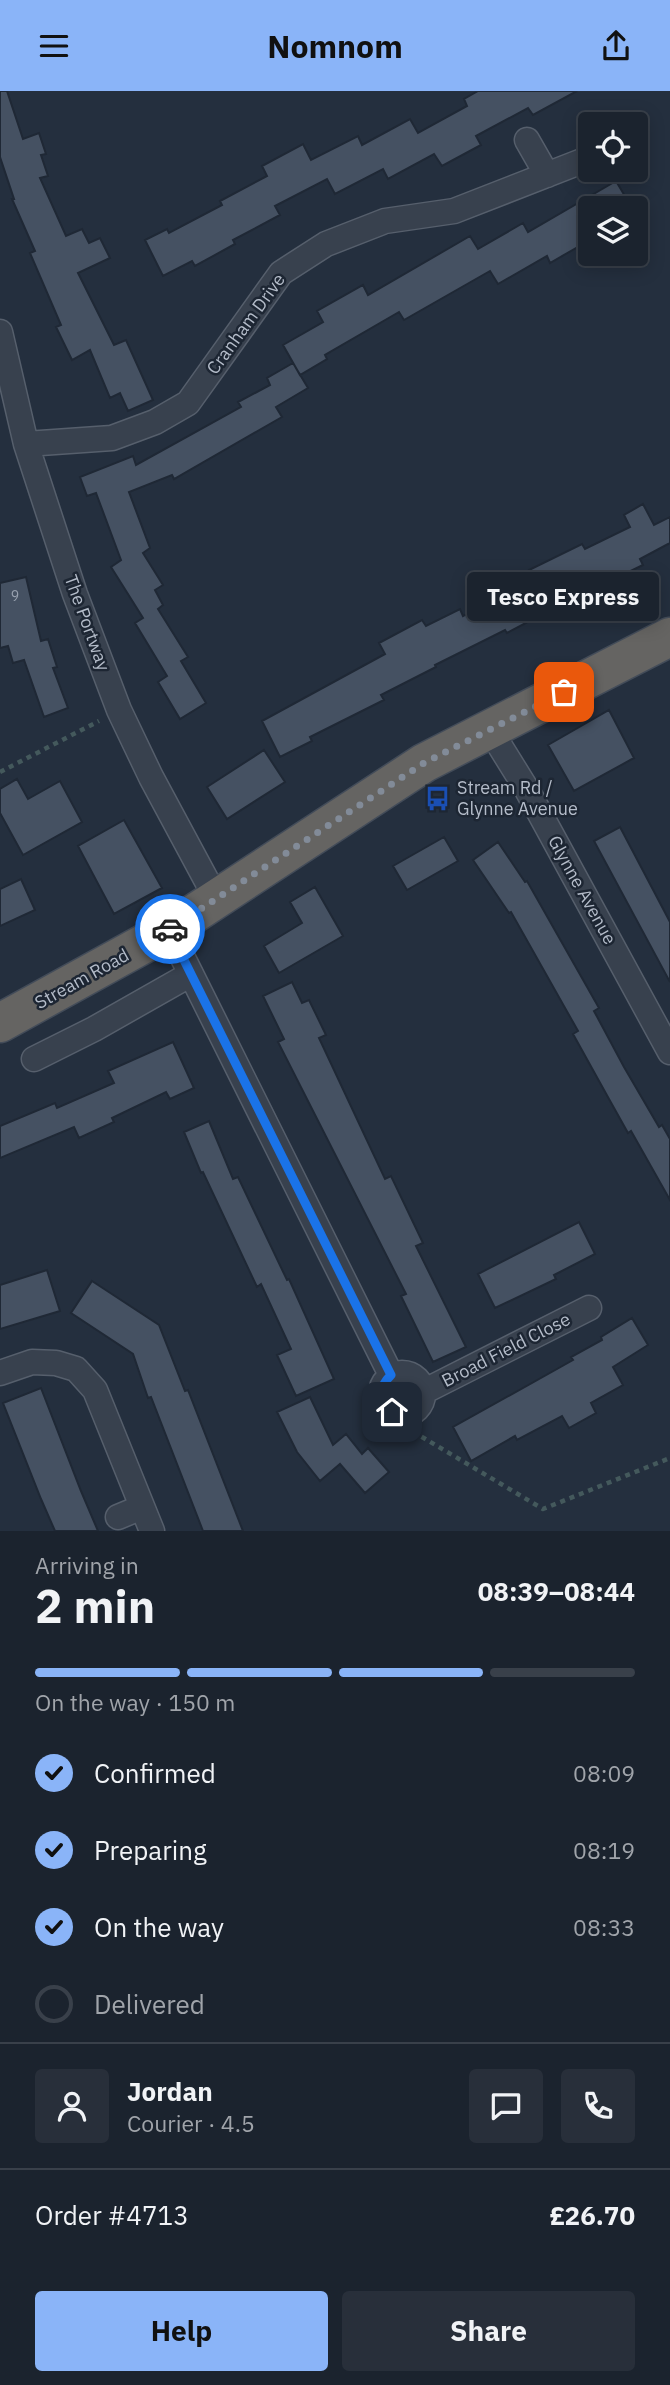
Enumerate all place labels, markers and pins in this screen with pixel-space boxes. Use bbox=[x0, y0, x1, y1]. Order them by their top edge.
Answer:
callout: Tesco Express bbox=[468, 573, 660, 622]
pin bbox=[534, 662, 594, 722]
place label: Stream Rd / Glynne Avenue bbox=[457, 776, 578, 820]
bus stop icon: Stream Rd / Glynne Avenue bbox=[423, 784, 451, 812]
pin bbox=[362, 1382, 422, 1442]

